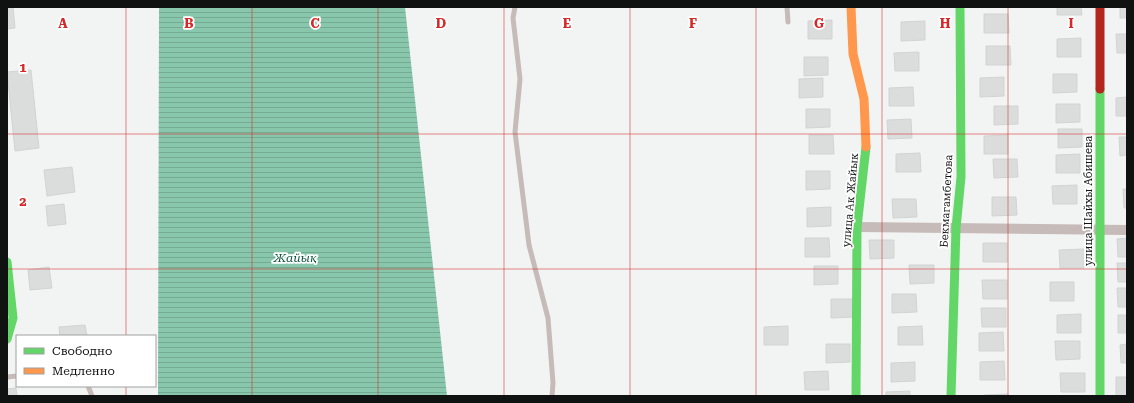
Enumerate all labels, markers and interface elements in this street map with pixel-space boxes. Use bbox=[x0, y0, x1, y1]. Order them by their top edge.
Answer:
text: A bbox=[58, 16, 68, 31]
text: B bbox=[184, 16, 194, 31]
text: C bbox=[310, 16, 320, 31]
text: D bbox=[436, 16, 446, 31]
text: E bbox=[563, 16, 571, 31]
text: F bbox=[689, 16, 697, 31]
text: G bbox=[814, 16, 824, 31]
text: H bbox=[940, 16, 951, 31]
text: I bbox=[1068, 16, 1074, 31]
text: 1 bbox=[19, 60, 27, 75]
street label: улица Шайхы Абишева bbox=[1082, 136, 1095, 266]
street label: улица Ак Жайык bbox=[840, 152, 861, 248]
street label: Бекмагамбетова bbox=[938, 154, 955, 248]
text: 2 bbox=[19, 194, 27, 209]
water label: Жайық bbox=[272, 251, 317, 265]
legend bbox=[16, 335, 156, 387]
text: Свободно bbox=[52, 344, 112, 358]
text: Медленно bbox=[52, 364, 115, 378]

